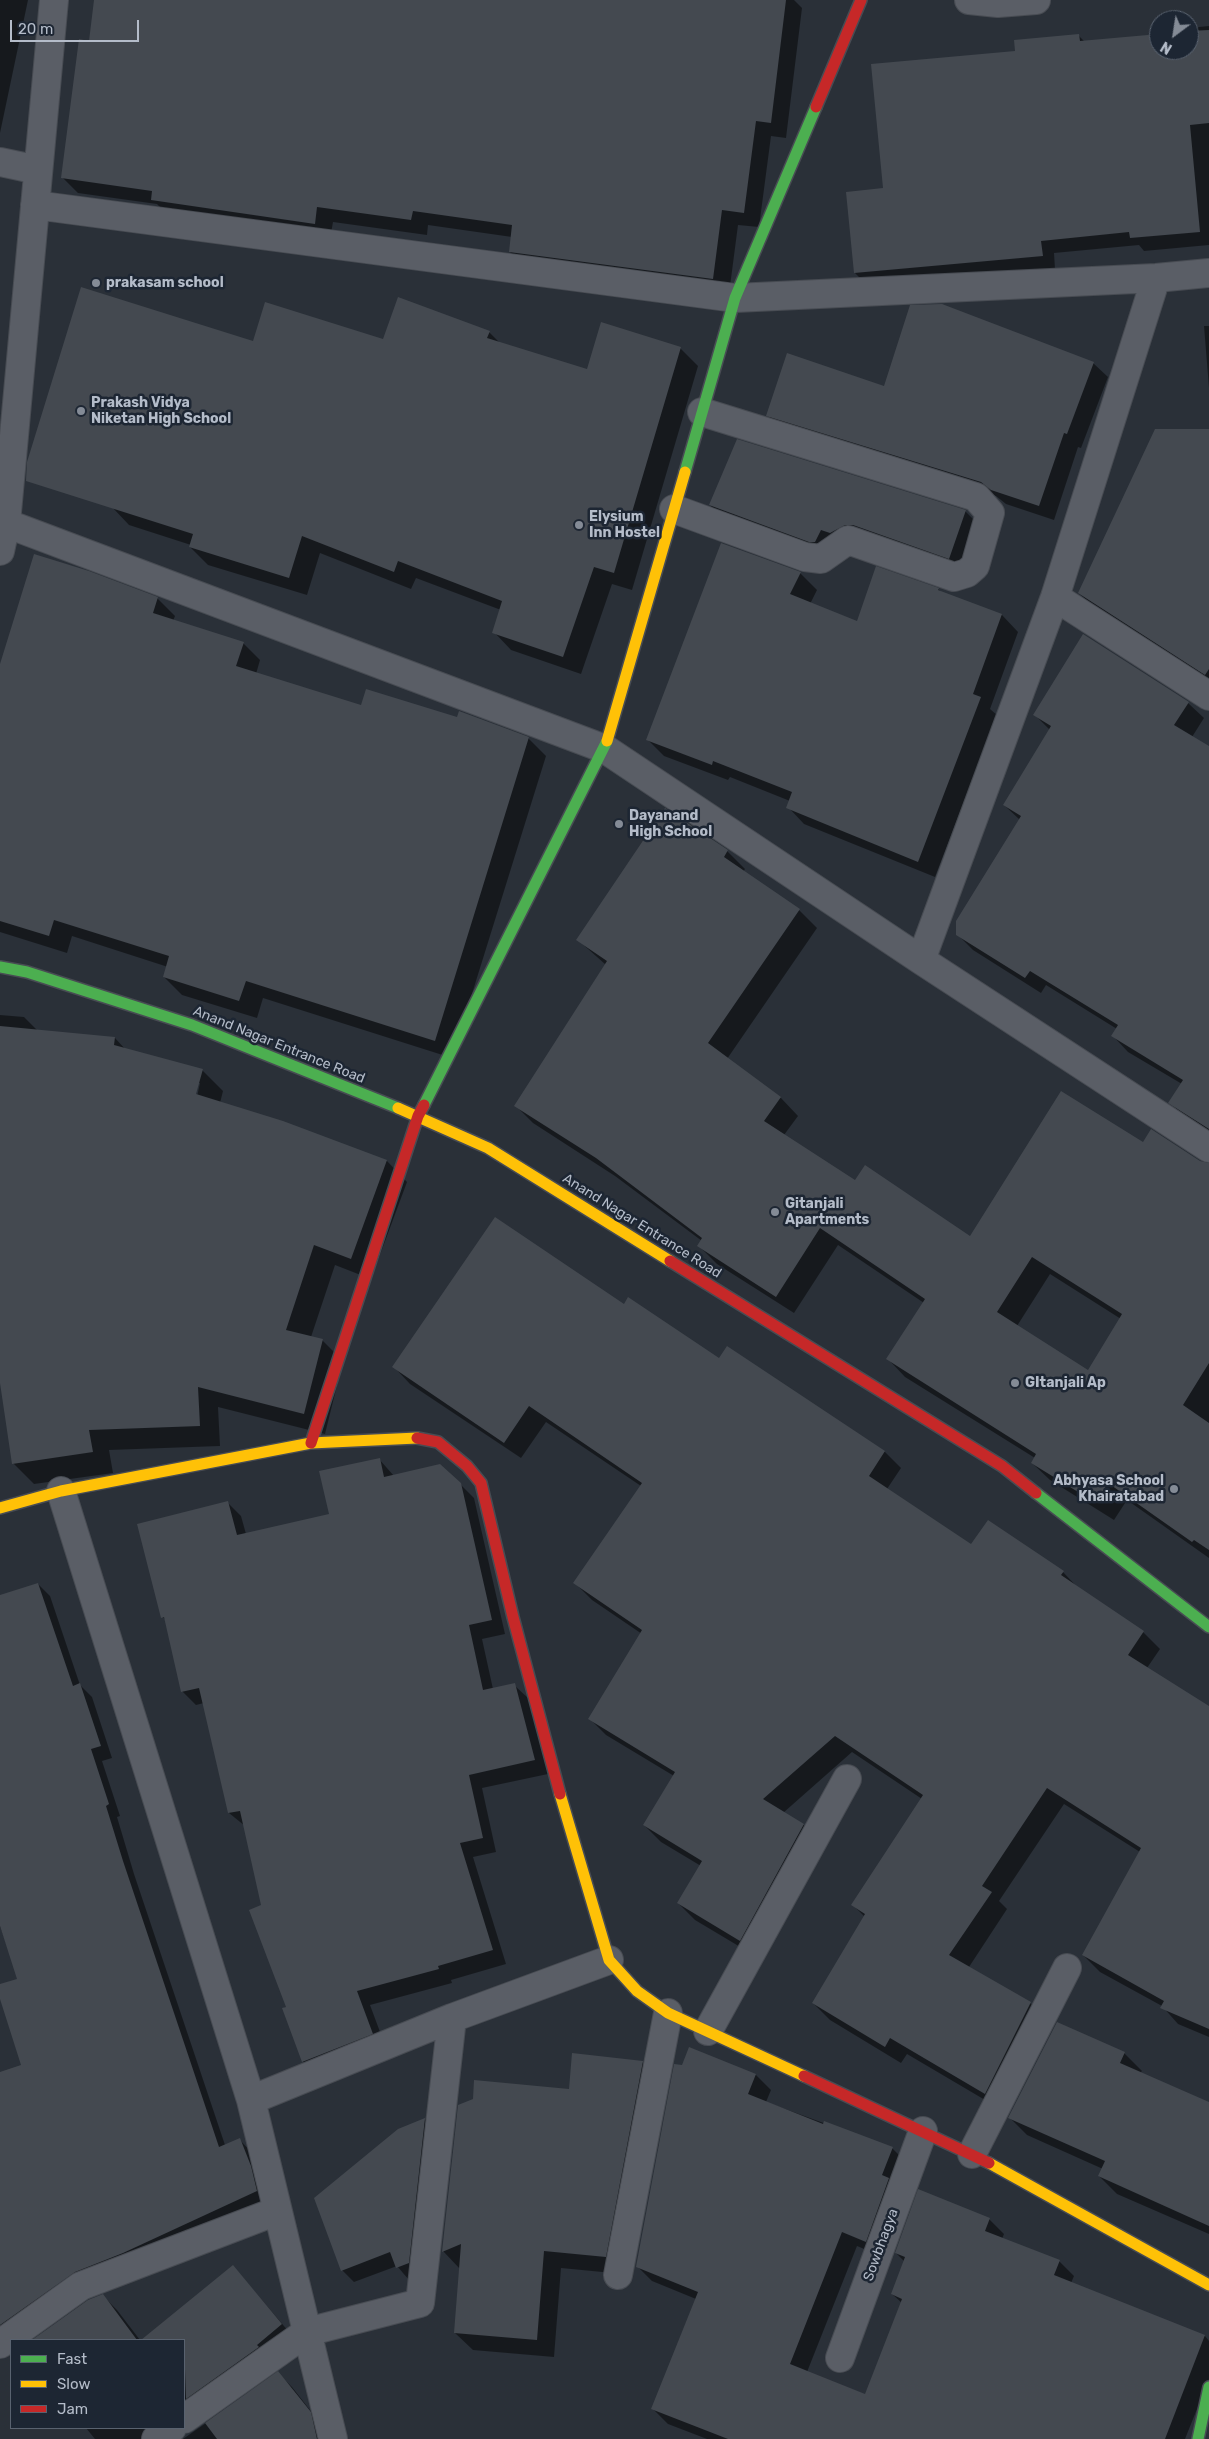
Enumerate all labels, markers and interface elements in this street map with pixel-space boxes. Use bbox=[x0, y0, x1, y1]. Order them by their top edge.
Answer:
scale bar bbox=[12, 10, 141, 42]
north arrow bbox=[1149, 10, 1199, 60]
text: 20 m bbox=[18, 20, 53, 38]
text: N bbox=[1158, 38, 1175, 57]
place label: prakasam school bbox=[106, 275, 224, 291]
marker: prakasam school bbox=[90, 277, 102, 289]
place label: Prakash Vidya Niketan High School bbox=[91, 395, 231, 428]
marker: Prakash Vidya Niketan High School bbox=[75, 405, 87, 417]
place label: Elysium Inn Hostel bbox=[589, 509, 660, 542]
marker: Elysium Inn Hostel bbox=[573, 519, 585, 531]
place label: Dayanand High School bbox=[629, 808, 712, 840]
marker: Dayanand High School bbox=[613, 818, 625, 830]
street label: Anand Nagar Entrance Road bbox=[191, 1003, 367, 1087]
street label: Anand Nagar Entrance Road bbox=[560, 1170, 724, 1282]
place label: Gitanjali Apartments bbox=[785, 1196, 869, 1228]
marker: Gitanjali Apartments bbox=[769, 1206, 781, 1218]
place label: GItanjali Ap bbox=[1025, 1375, 1106, 1391]
marker: GItanjali Ap bbox=[1009, 1377, 1021, 1389]
place label: Abhyasa School Khairatabad bbox=[1053, 1473, 1164, 1505]
marker: Abhyasa School Khairatabad bbox=[1168, 1483, 1180, 1495]
street label: Sowbhagya bbox=[860, 2206, 902, 2284]
legend bbox=[10, 2339, 185, 2429]
text: Fast bbox=[57, 2350, 87, 2368]
text: Slow bbox=[57, 2375, 90, 2393]
text: Jam bbox=[57, 2400, 88, 2418]

